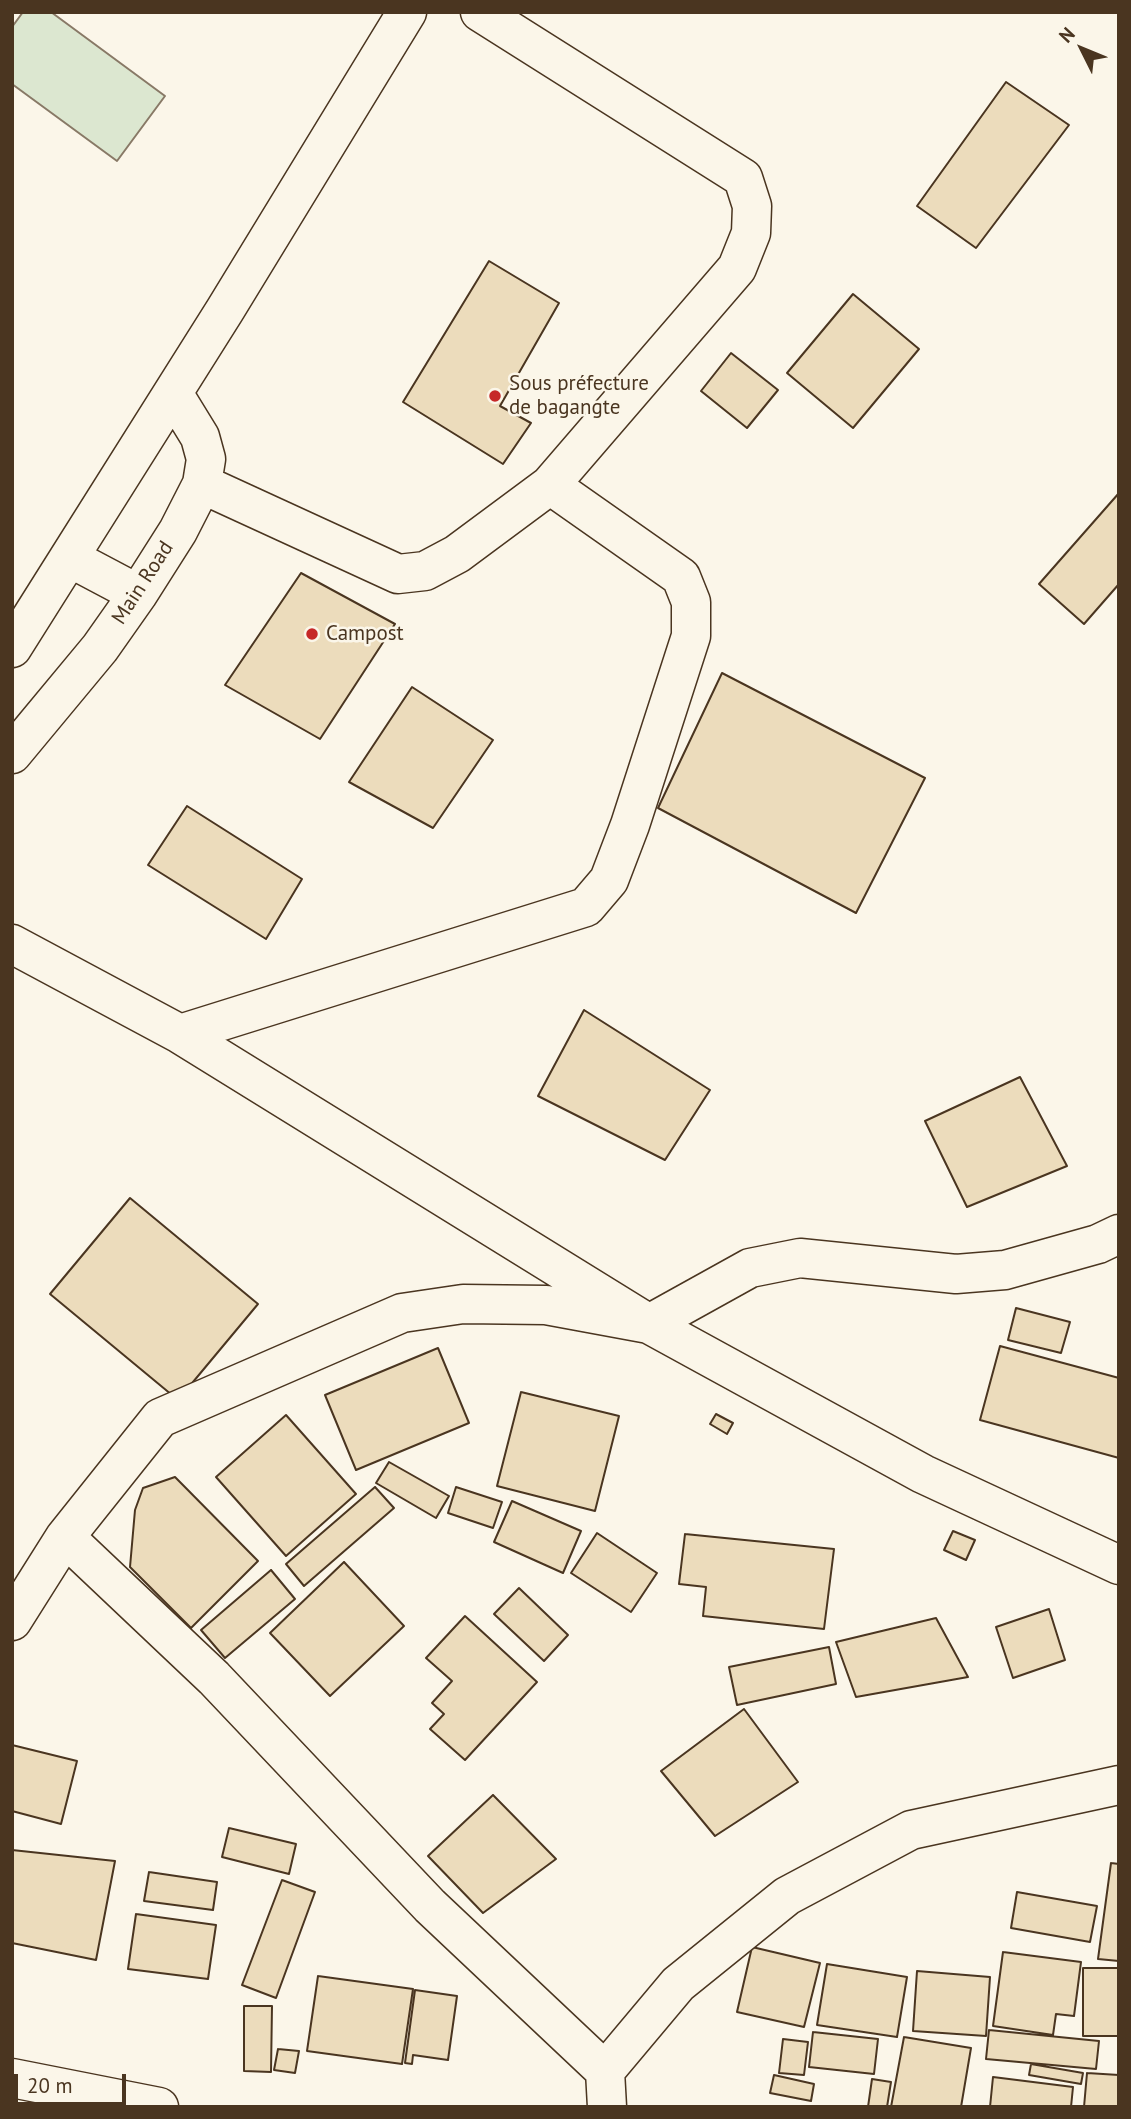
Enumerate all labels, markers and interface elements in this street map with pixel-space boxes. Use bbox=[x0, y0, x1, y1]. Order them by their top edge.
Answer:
north arrow bbox=[1047, 14, 1117, 84]
text: N bbox=[1054, 22, 1080, 47]
place label: Sous préfecture de bagangte bbox=[509, 371, 649, 421]
marker: Sous préfecture de bagangte bbox=[487, 388, 503, 404]
street label: Main Road bbox=[107, 537, 179, 629]
place label: Campost bbox=[326, 621, 404, 647]
marker: Campost bbox=[304, 626, 320, 642]
scale bar bbox=[18, 2060, 130, 2104]
text: 20 m bbox=[27, 2072, 73, 2099]

